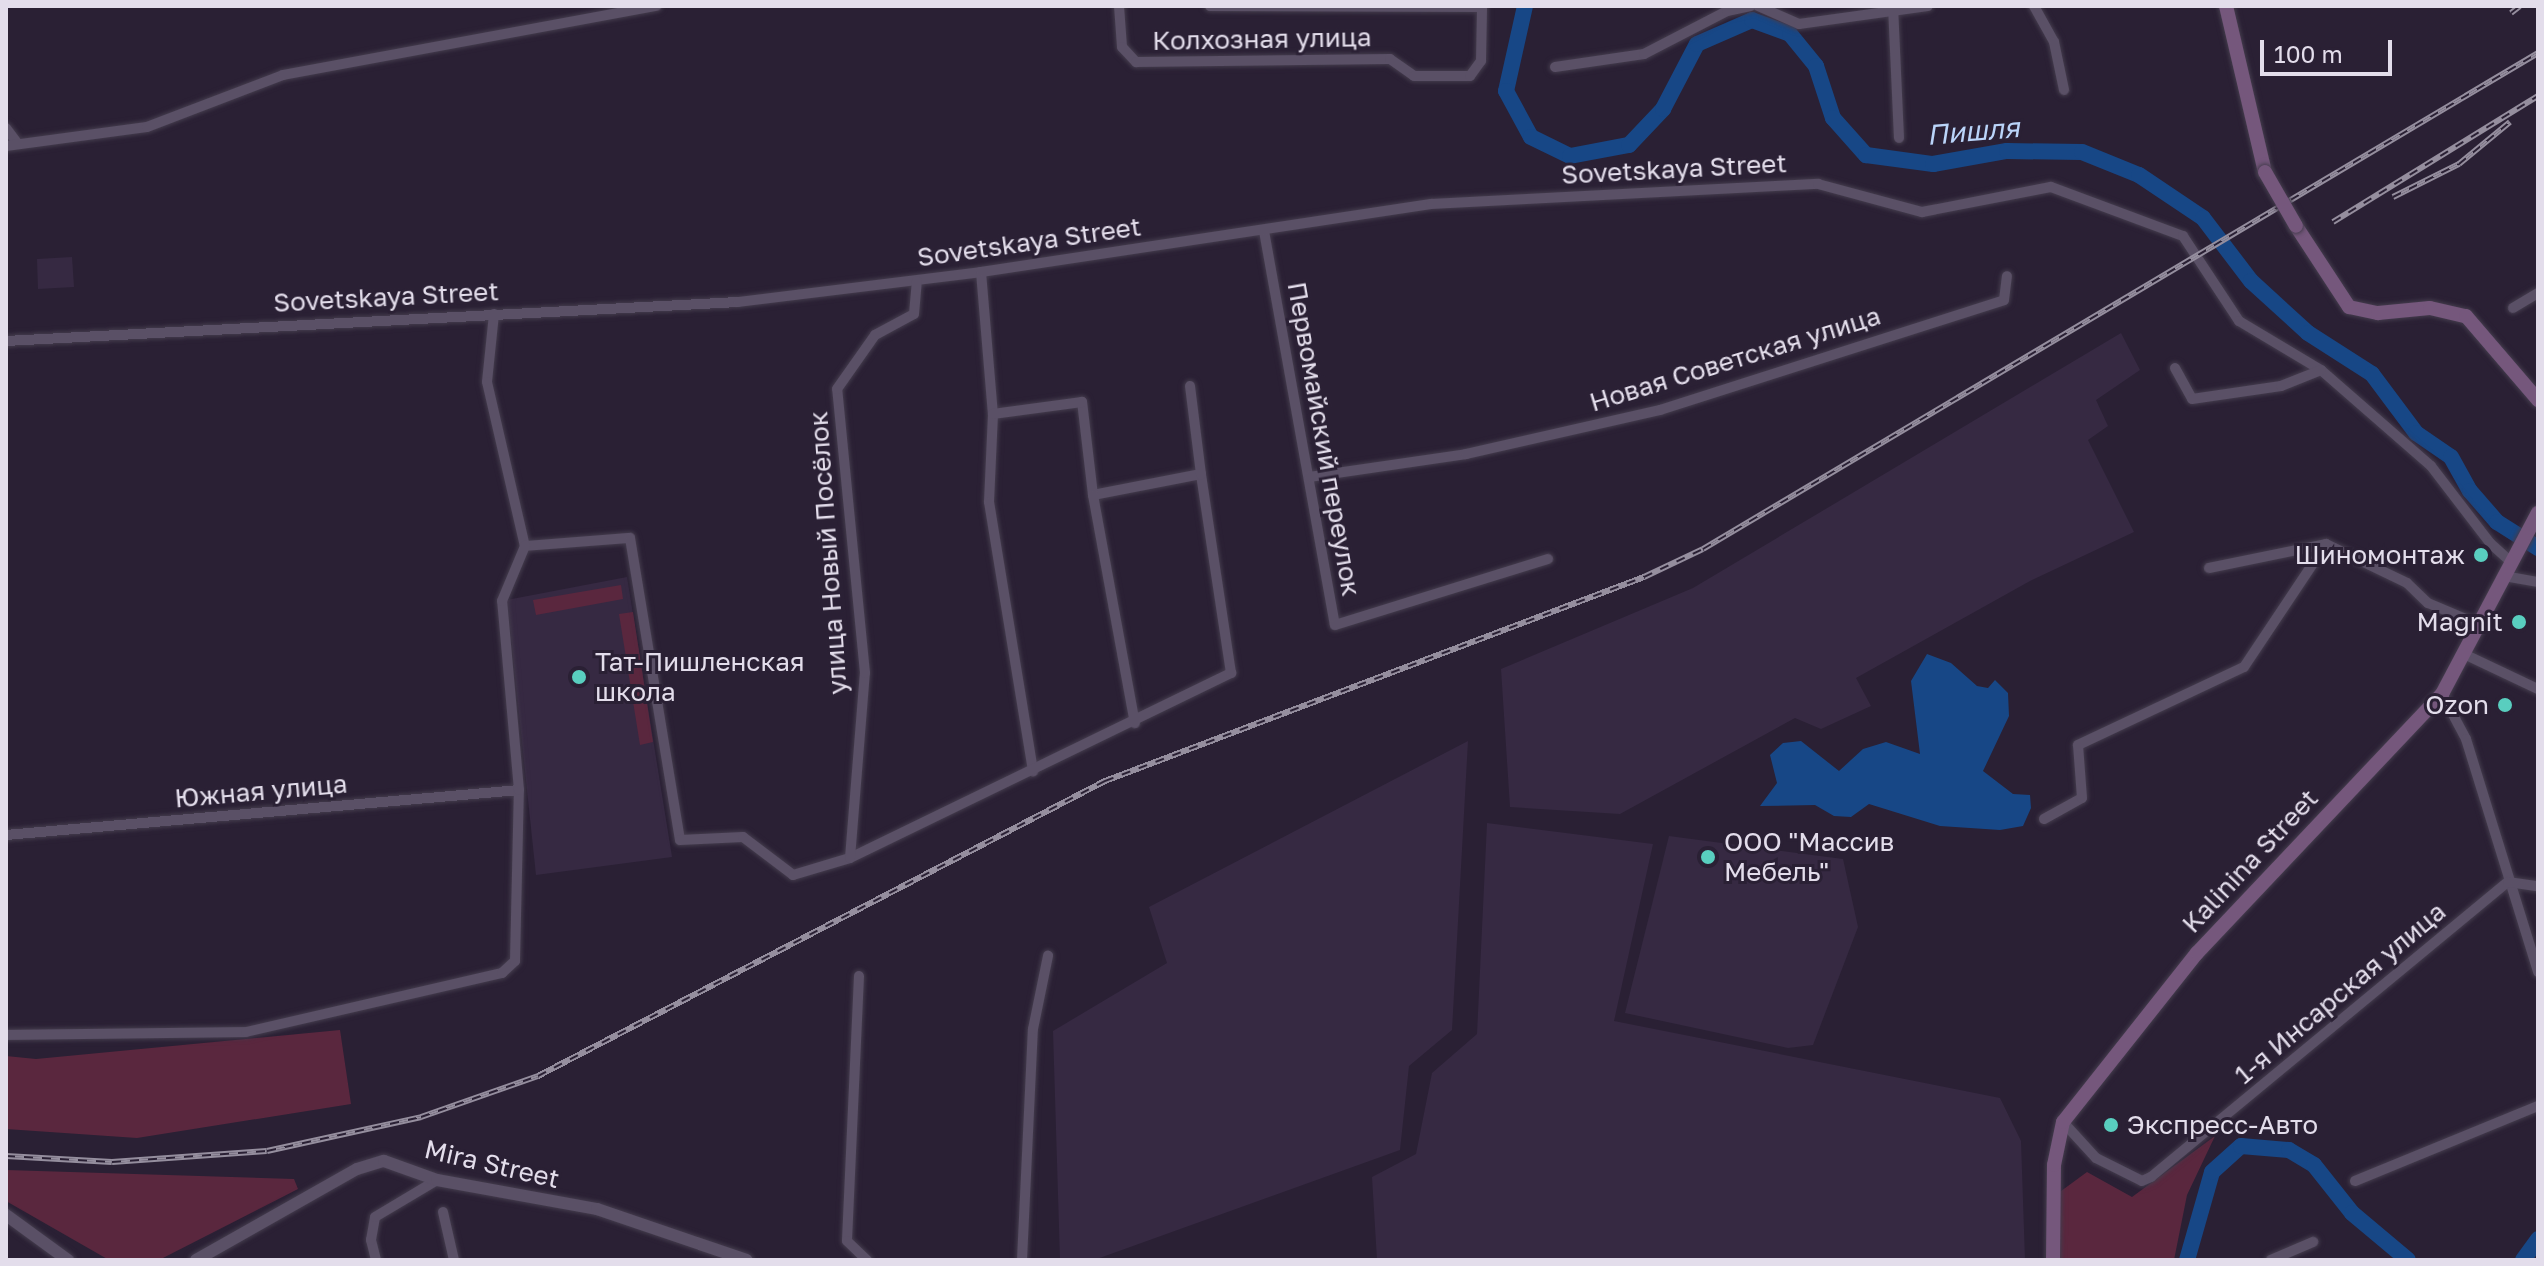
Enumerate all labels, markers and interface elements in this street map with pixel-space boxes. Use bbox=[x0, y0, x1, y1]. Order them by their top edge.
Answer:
street label: Колхозная улица bbox=[1152, 21, 1372, 57]
scale bar bbox=[2264, 24, 2396, 74]
text: 100 m bbox=[2274, 39, 2343, 68]
water label: Пишля bbox=[1925, 110, 2021, 152]
street label: Sovetskaya Street bbox=[1561, 148, 1787, 190]
street label: Sovetskaya Street bbox=[915, 211, 1143, 273]
street label: Sovetskaya Street bbox=[273, 276, 499, 318]
street label: Первомайский переулок bbox=[1281, 279, 1367, 599]
street label: Новая Советская улица bbox=[1586, 300, 1884, 418]
street label: улица Новый Посёлок bbox=[803, 410, 853, 696]
place label: Шиномонтаж bbox=[2295, 539, 2465, 571]
marker: Шиномонтаж bbox=[2472, 546, 2490, 564]
place label: Magnit bbox=[2417, 606, 2503, 638]
marker: Magnit bbox=[2510, 613, 2528, 631]
place label: Тат-Пишленская школа bbox=[595, 646, 805, 708]
marker: Тат-Пишленская школа bbox=[570, 668, 588, 686]
place label: Ozon bbox=[2425, 689, 2489, 721]
marker: Ozon bbox=[2496, 696, 2514, 714]
street label: Южная улица bbox=[173, 768, 349, 814]
street label: Kalinina Street bbox=[2176, 783, 2324, 939]
place label: ООО "Массив Мебель" bbox=[1724, 826, 1894, 888]
marker: ООО "Массив Мебель" bbox=[1699, 848, 1717, 866]
street label: 1-я Инсарская улица bbox=[2228, 896, 2452, 1090]
place label: Экспресс-Авто bbox=[2127, 1109, 2318, 1141]
marker: Экспресс-Авто bbox=[2102, 1116, 2120, 1134]
street label: Mira Street bbox=[422, 1133, 562, 1195]

